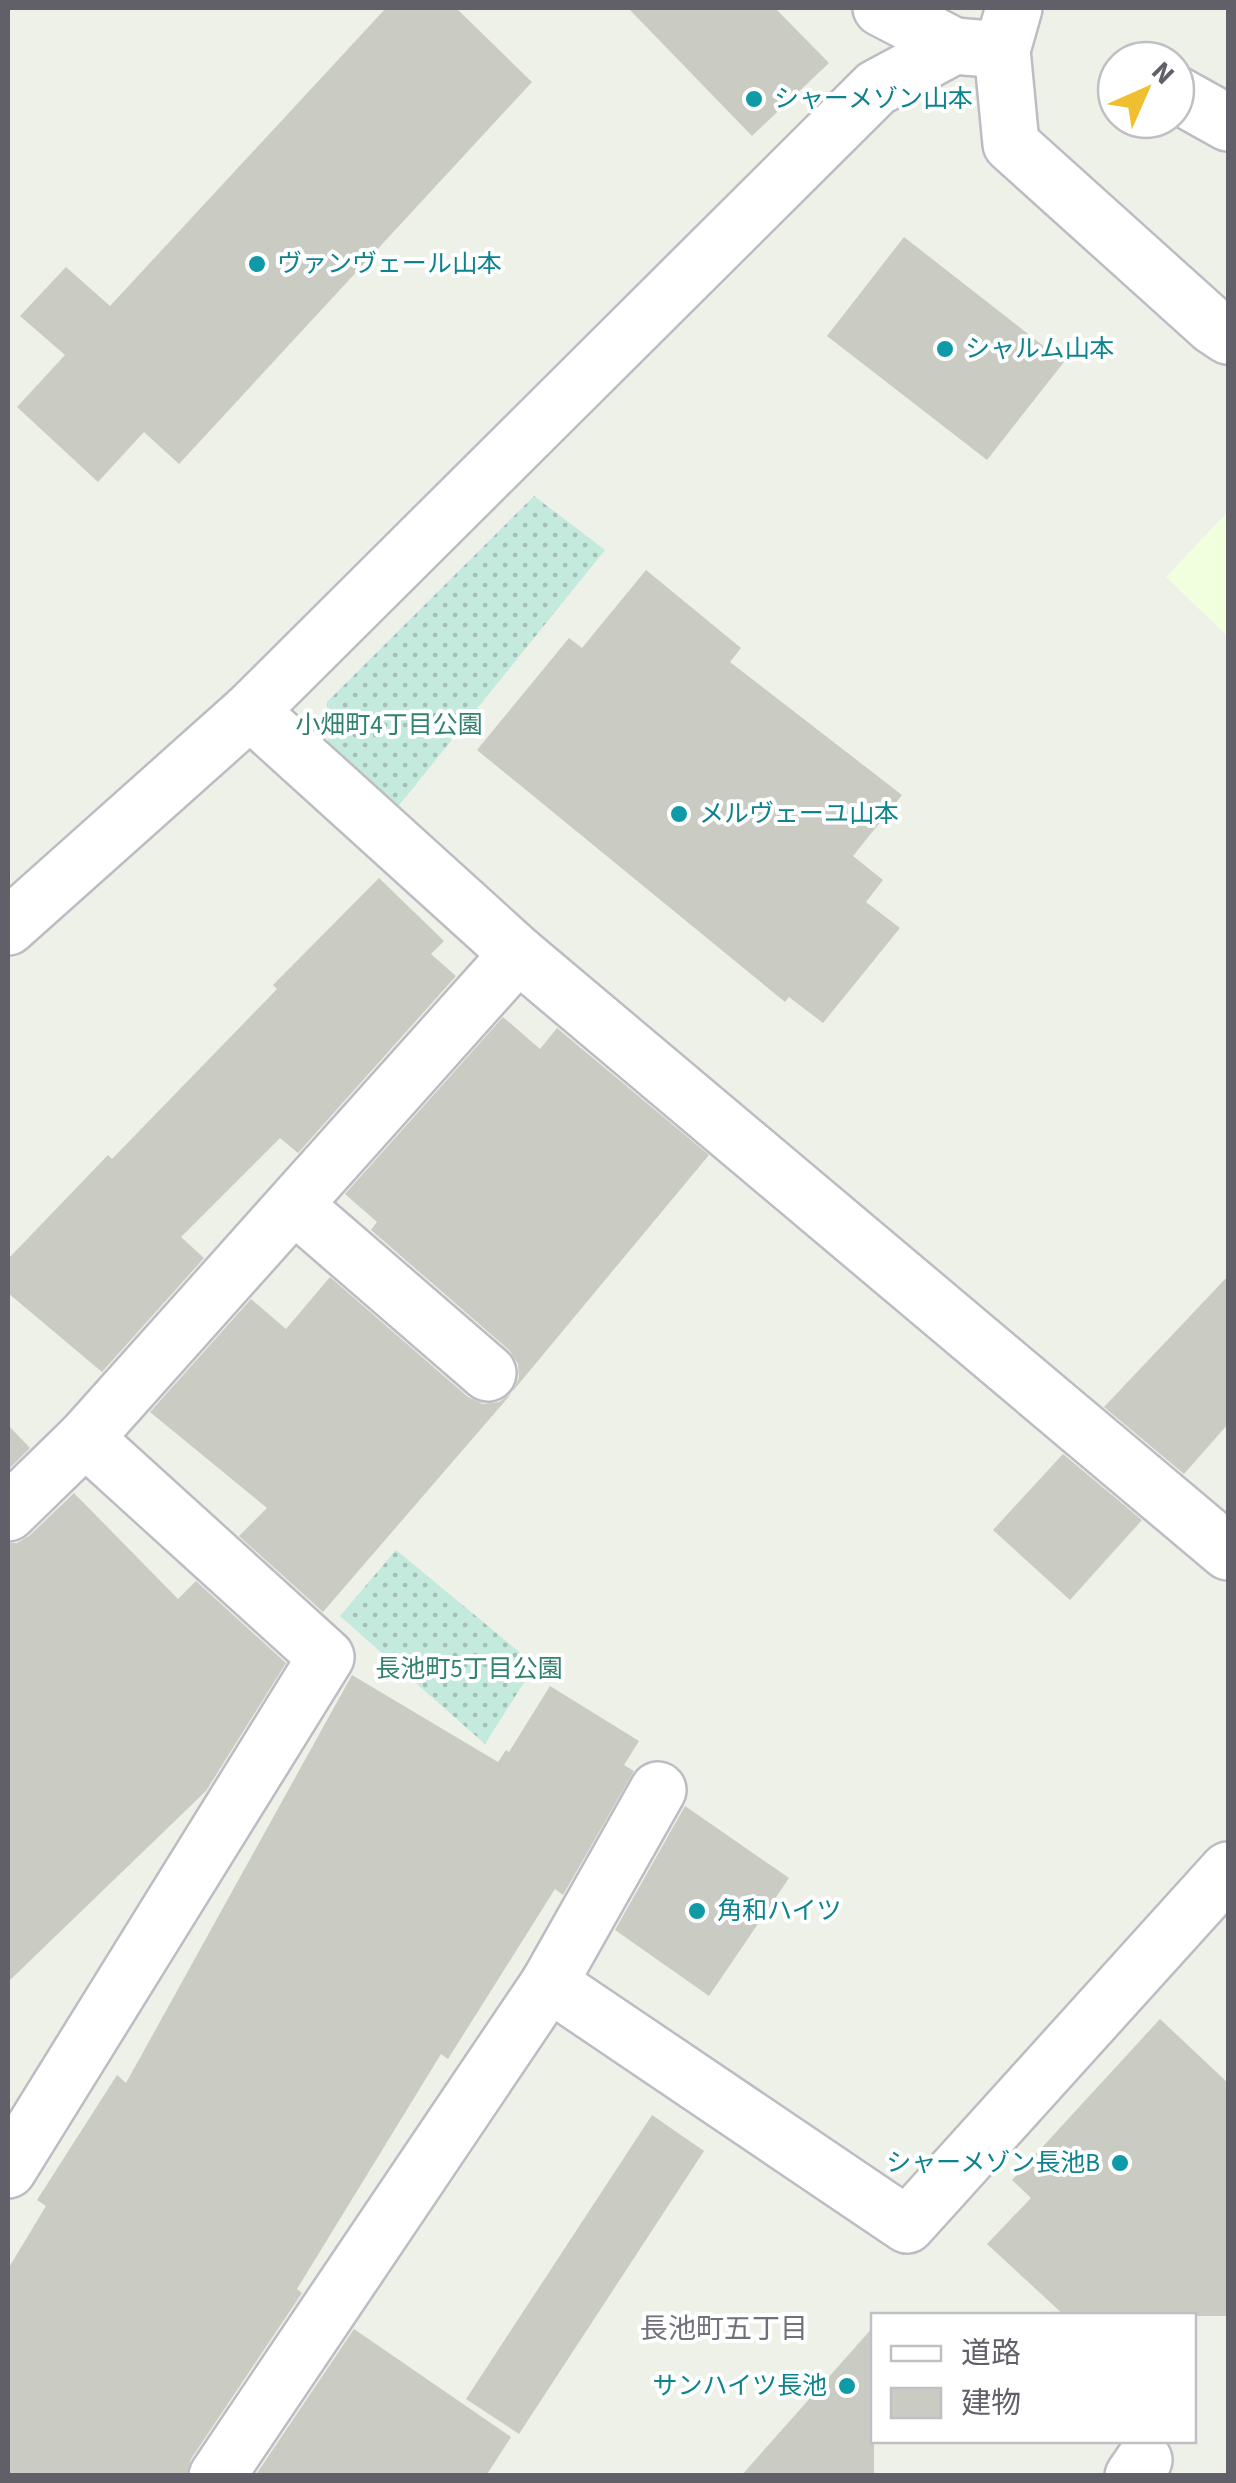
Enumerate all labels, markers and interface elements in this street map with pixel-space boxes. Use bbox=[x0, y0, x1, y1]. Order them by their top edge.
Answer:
north arrow bbox=[1096, 40, 1196, 140]
text: N bbox=[1142, 52, 1184, 94]
place label: シャーメゾン山本 bbox=[774, 81, 973, 117]
marker: シャーメゾン山本 bbox=[743, 88, 765, 110]
place label: ヴァンヴェール山本 bbox=[277, 246, 502, 282]
marker: ヴァンヴェール山本 bbox=[246, 253, 268, 275]
place label: シャルム山本 bbox=[965, 331, 1115, 367]
marker: シャルム山本 bbox=[934, 338, 956, 360]
park label: 小畑町4丁目公園 bbox=[295, 707, 483, 743]
place label: メルヴェーユ山本 bbox=[699, 796, 899, 832]
marker: メルヴェーユ山本 bbox=[668, 803, 690, 825]
park label: 長池町5丁目公園 bbox=[375, 1651, 563, 1687]
place label: 角和ハイツ bbox=[717, 1893, 842, 1929]
marker: 角和ハイツ bbox=[686, 1900, 708, 1922]
place label: シャーメゾン長池B bbox=[886, 2145, 1100, 2181]
marker: シャーメゾン長池B bbox=[1109, 2152, 1131, 2174]
district label: 長池町五丁目 bbox=[640, 2309, 808, 2349]
legend bbox=[871, 2313, 1196, 2443]
text: 道路 bbox=[961, 2332, 1021, 2375]
place label: サンハイツ長池 bbox=[652, 2368, 827, 2404]
marker: サンハイツ長池 bbox=[836, 2375, 858, 2397]
text: 建物 bbox=[961, 2382, 1021, 2425]

